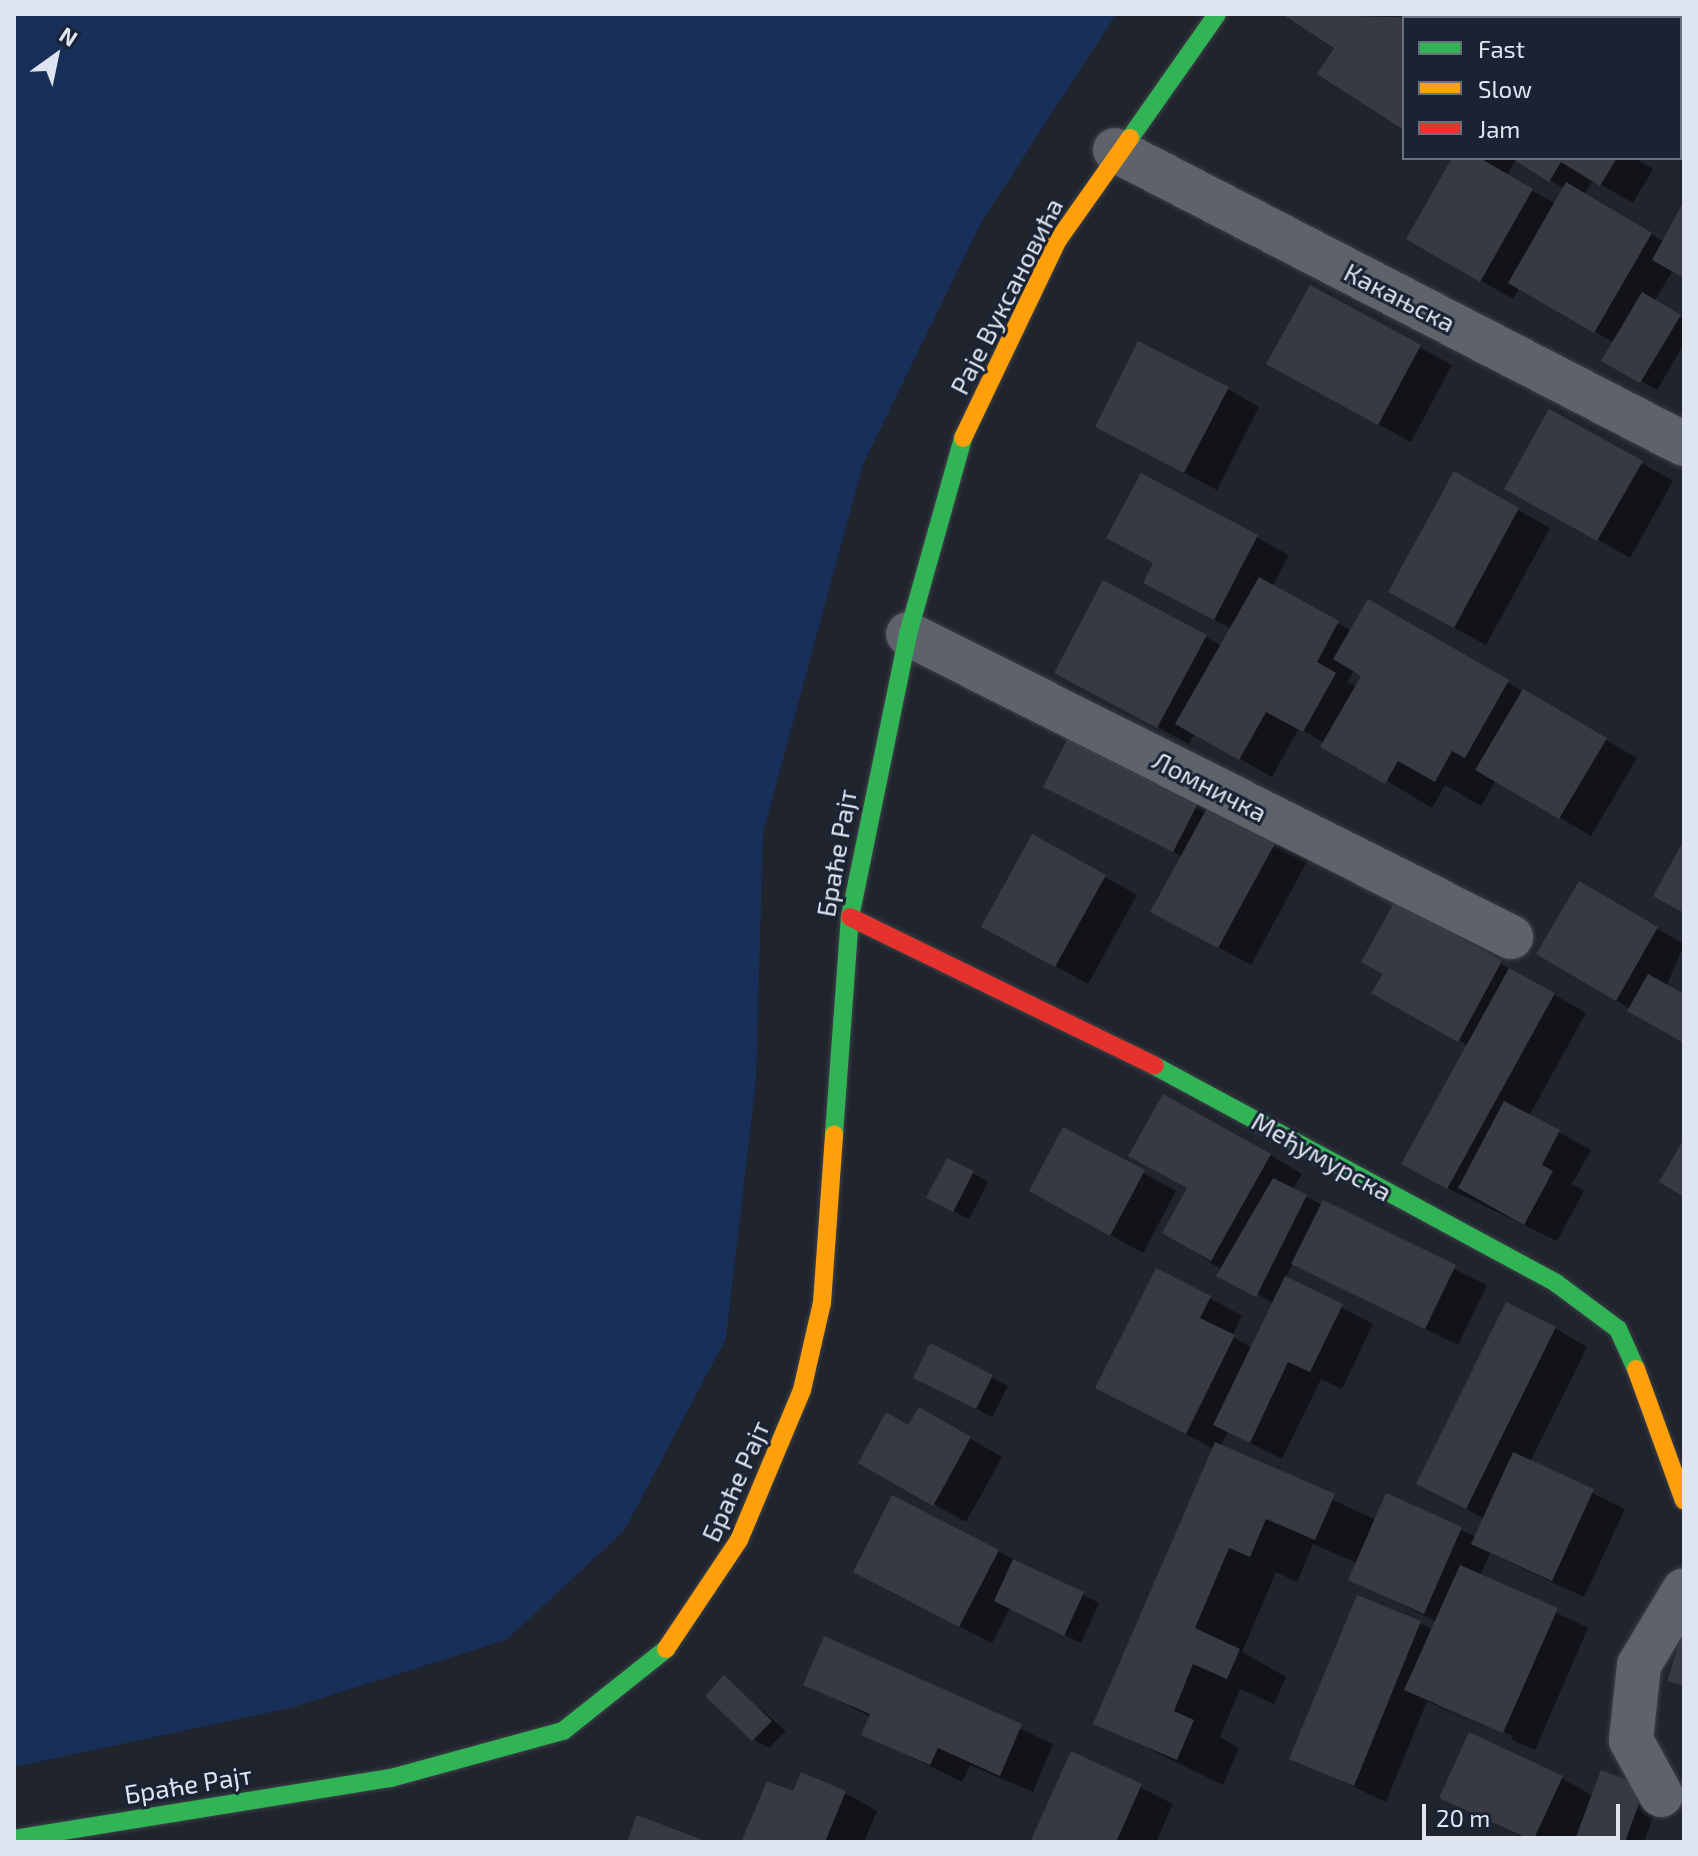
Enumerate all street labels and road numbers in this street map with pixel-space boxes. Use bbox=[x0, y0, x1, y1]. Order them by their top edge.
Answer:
street label: Раје Вуксановића bbox=[943, 193, 1069, 399]
street label: Какањска bbox=[1339, 256, 1461, 338]
street label: Ломничка bbox=[1148, 744, 1272, 828]
street label: Браће Рајт bbox=[809, 787, 863, 919]
street label: Међумурска bbox=[1247, 1105, 1397, 1207]
street label: Браће Рајт bbox=[695, 1416, 775, 1546]
street label: Браће Рајт bbox=[122, 1759, 254, 1809]

